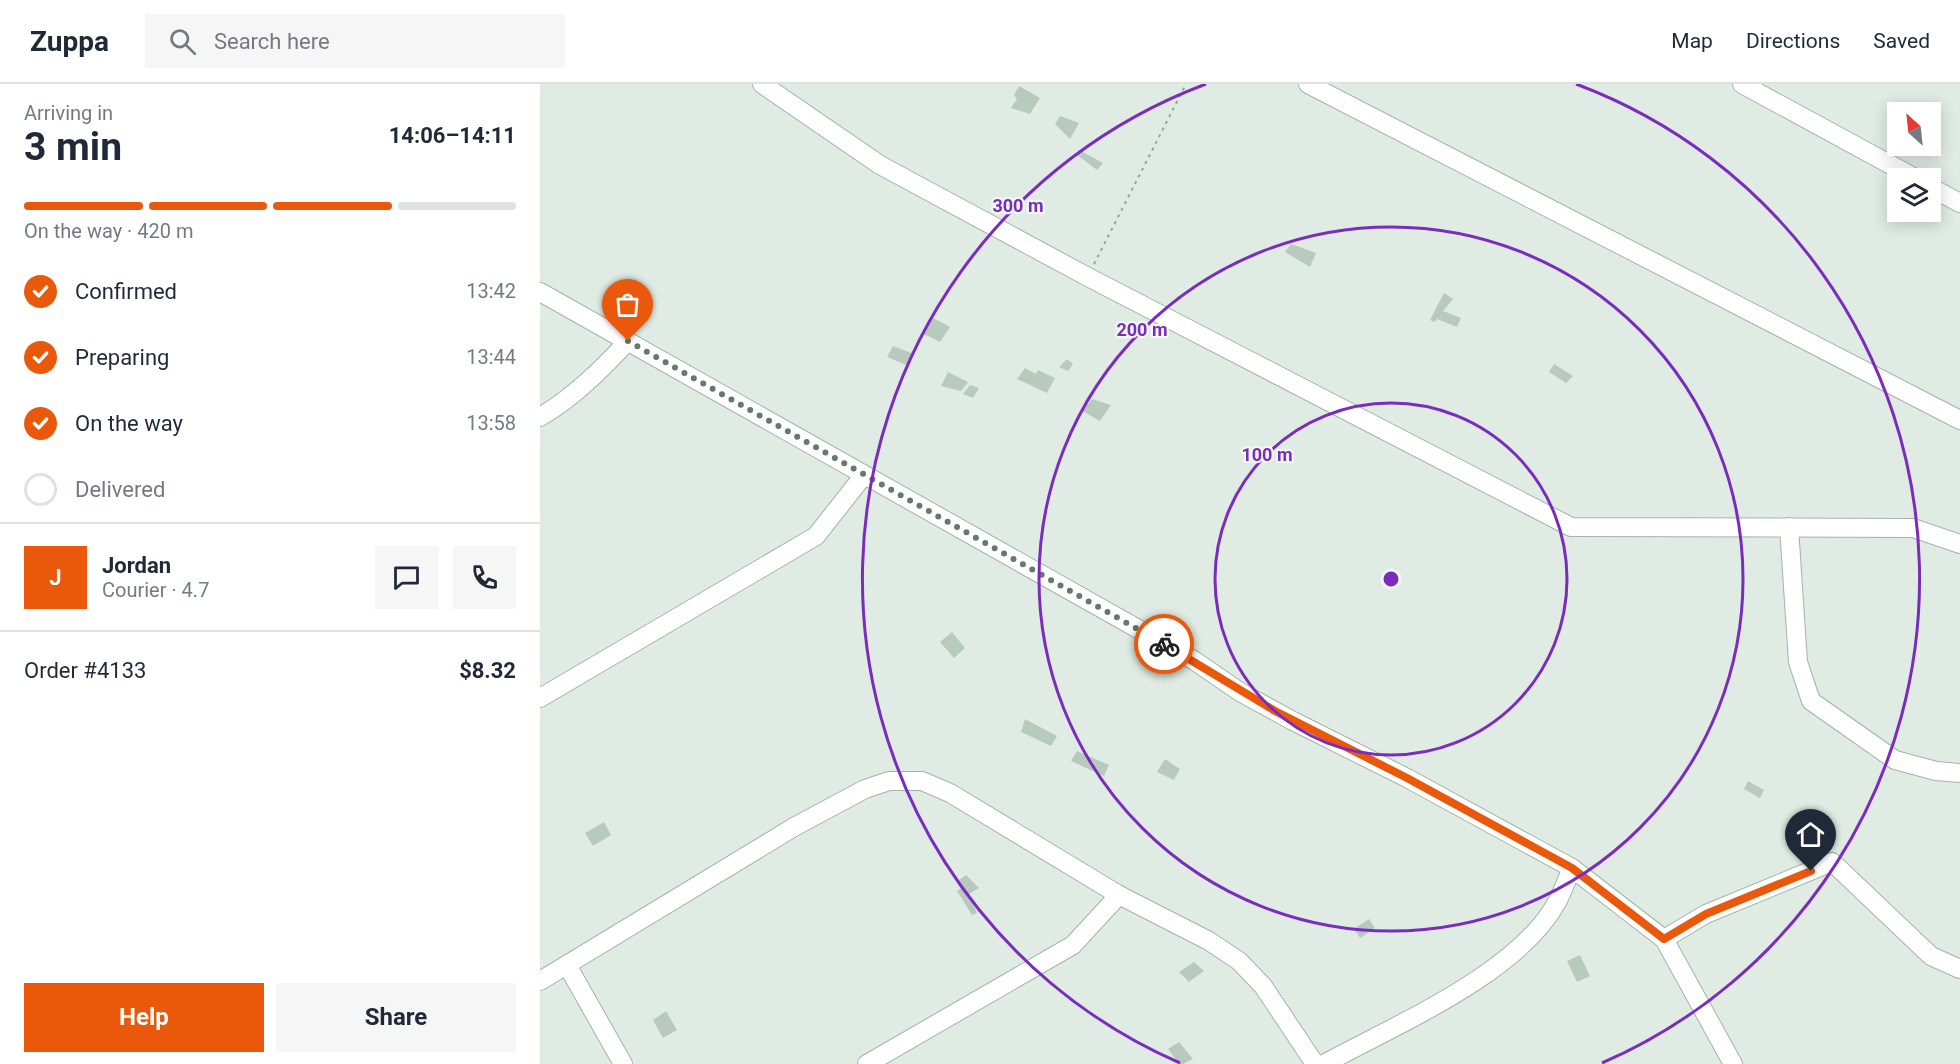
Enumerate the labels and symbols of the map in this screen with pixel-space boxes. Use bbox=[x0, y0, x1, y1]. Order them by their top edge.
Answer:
north arrow bbox=[1887, 102, 1941, 156]
text: 300 m bbox=[992, 195, 1044, 216]
pin bbox=[602, 279, 653, 341]
text: 200 m bbox=[1116, 319, 1168, 340]
text: 100 m bbox=[1241, 444, 1293, 465]
centre of rings bbox=[1381, 569, 1401, 589]
courier bbox=[1134, 614, 1194, 674]
pin bbox=[1785, 809, 1836, 871]

